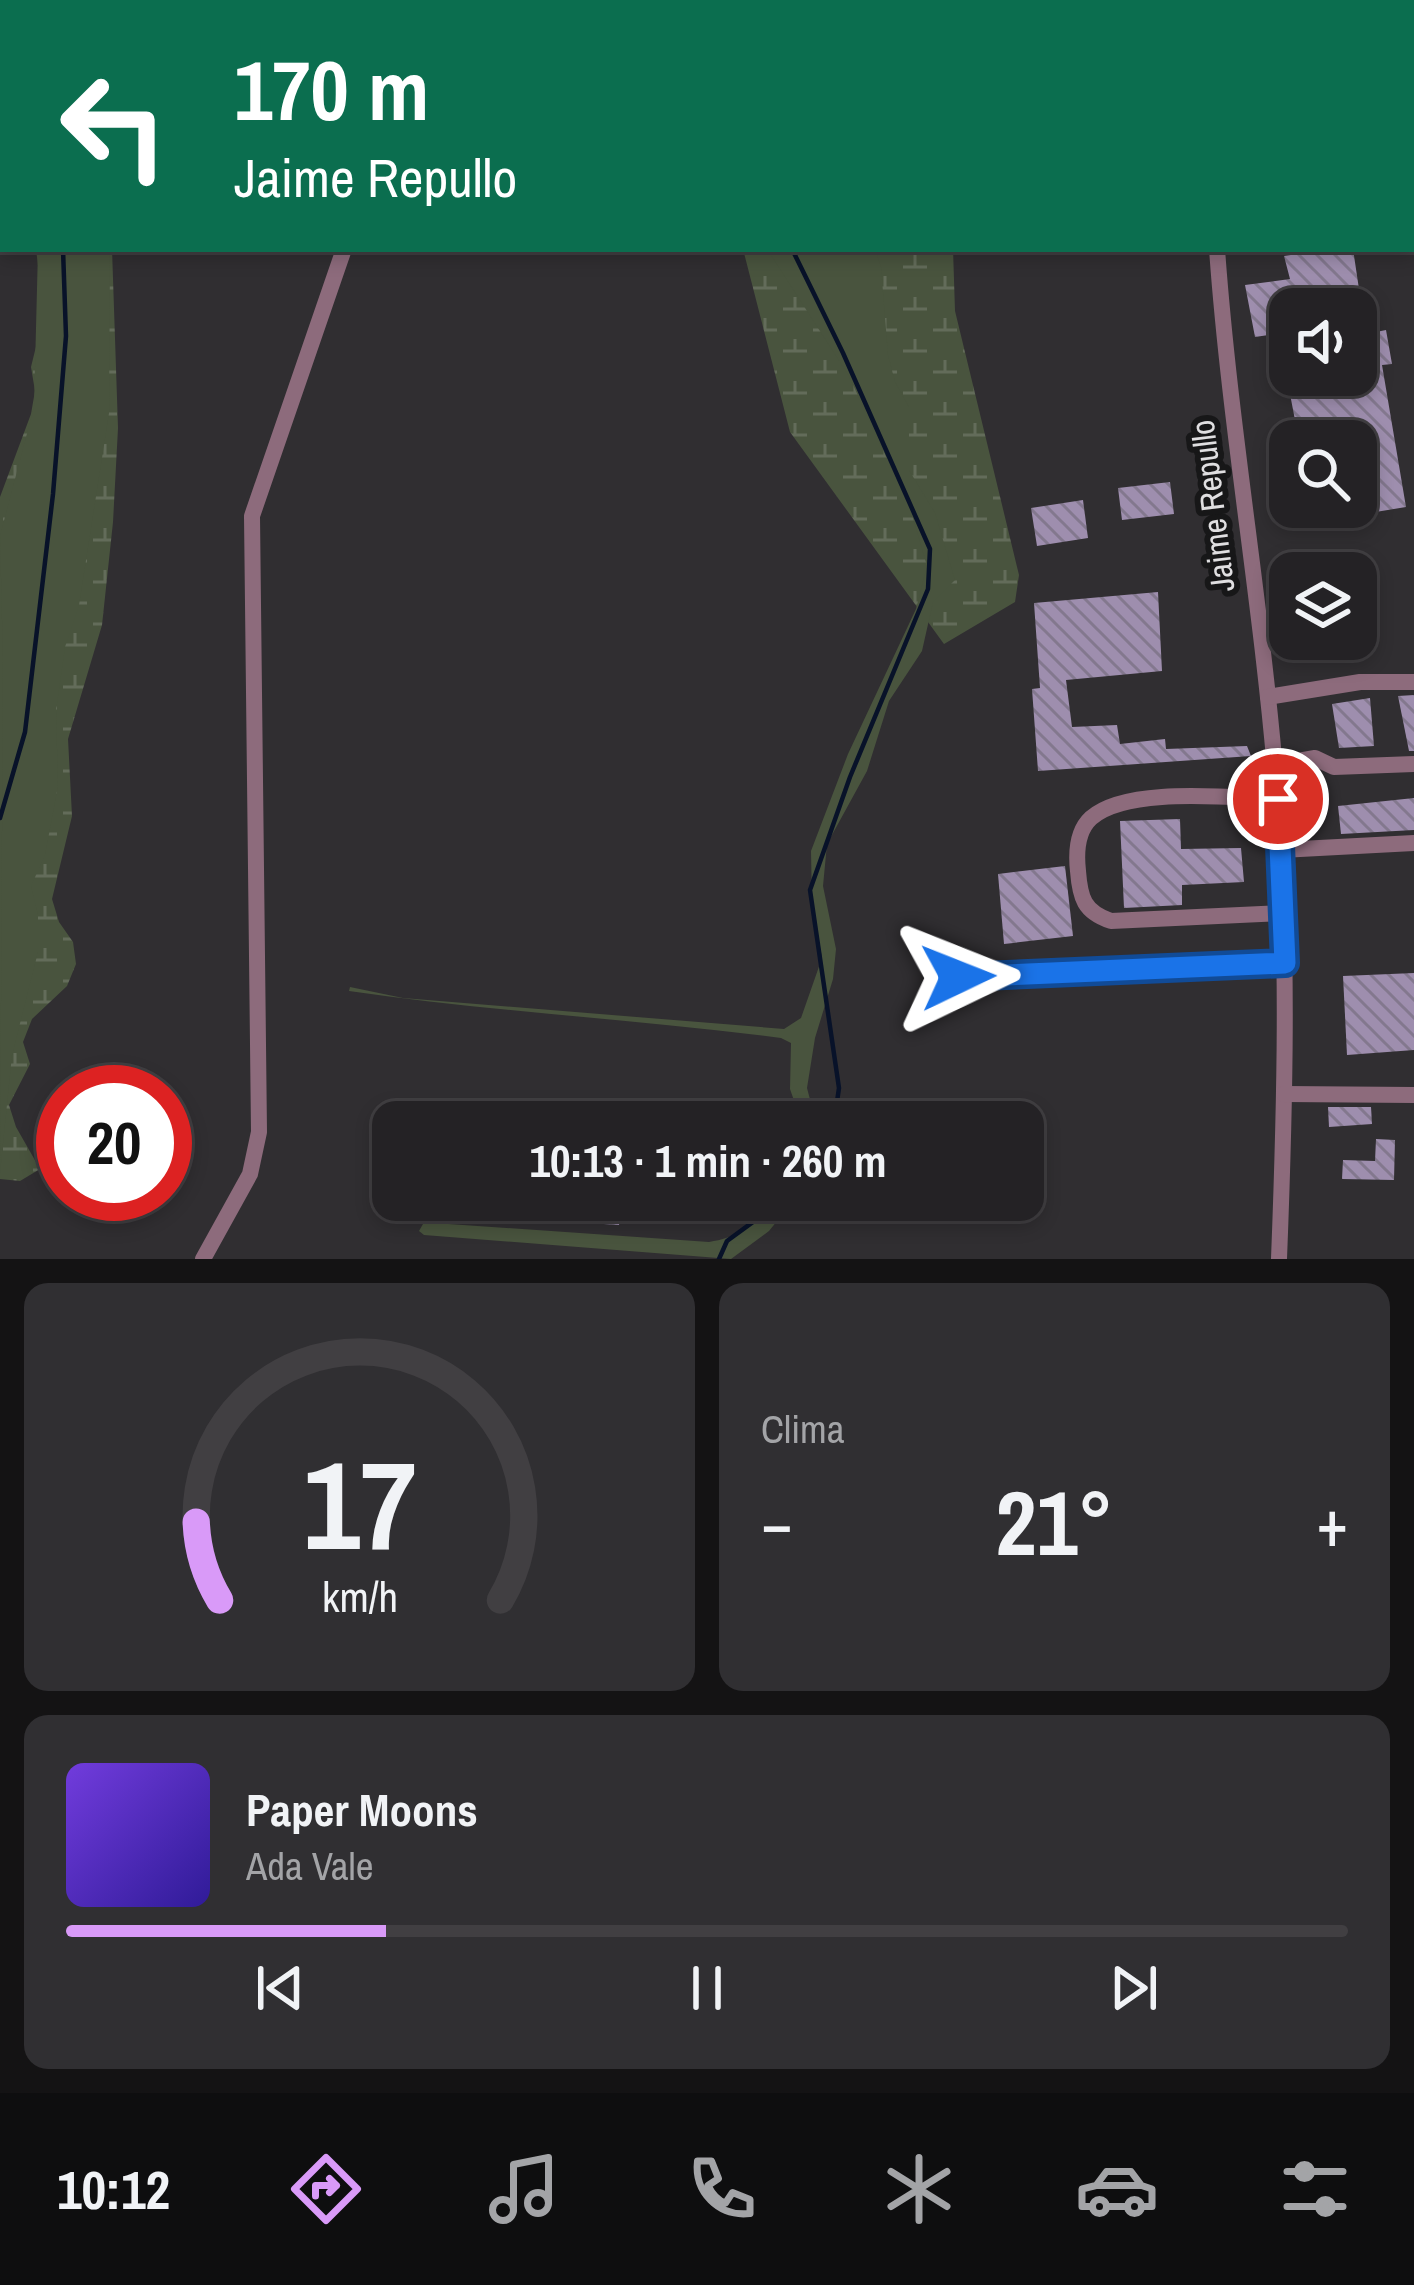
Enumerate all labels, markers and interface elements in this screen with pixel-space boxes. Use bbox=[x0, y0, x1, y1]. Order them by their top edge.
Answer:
text: 170 m bbox=[234, 33, 429, 146]
icon: left bbox=[36, 48, 192, 204]
text: Jaime Repullo bbox=[234, 141, 517, 214]
map controls bbox=[1269, 288, 1377, 660]
button: sound bbox=[1269, 288, 1377, 396]
street label: Jaime Repullo bbox=[1180, 417, 1244, 595]
button: search bbox=[1269, 420, 1377, 528]
button: layers bbox=[1269, 552, 1377, 660]
pin bbox=[1227, 748, 1329, 850]
icon: arrive bbox=[1245, 766, 1311, 832]
position arrow bbox=[895, 914, 1021, 1040]
speed limit sign: 20 bbox=[36, 1065, 192, 1221]
text: 10:13 · 1 min · 260 m bbox=[530, 1130, 886, 1191]
text: Clima bbox=[761, 1403, 845, 1455]
text: 17 bbox=[303, 1420, 416, 1588]
text: 21° bbox=[995, 1462, 1114, 1583]
text: − bbox=[761, 1478, 793, 1567]
text: + bbox=[1316, 1478, 1348, 1567]
text: km/h bbox=[321, 1568, 398, 1625]
text: Paper Moons bbox=[246, 1779, 478, 1840]
text: Ada Vale bbox=[246, 1840, 373, 1892]
icon: previous bbox=[247, 1955, 313, 2021]
icon: pause bbox=[674, 1955, 740, 2021]
icon: next bbox=[1101, 1955, 1167, 2021]
icon: directions bbox=[284, 2147, 368, 2231]
icon: music bbox=[482, 2147, 566, 2231]
icon: phone bbox=[680, 2147, 764, 2231]
icon: climate bbox=[877, 2147, 961, 2231]
icon: car bbox=[1075, 2147, 1159, 2231]
icon: filters bbox=[1273, 2147, 1357, 2231]
text: 10:12 bbox=[57, 2153, 170, 2226]

